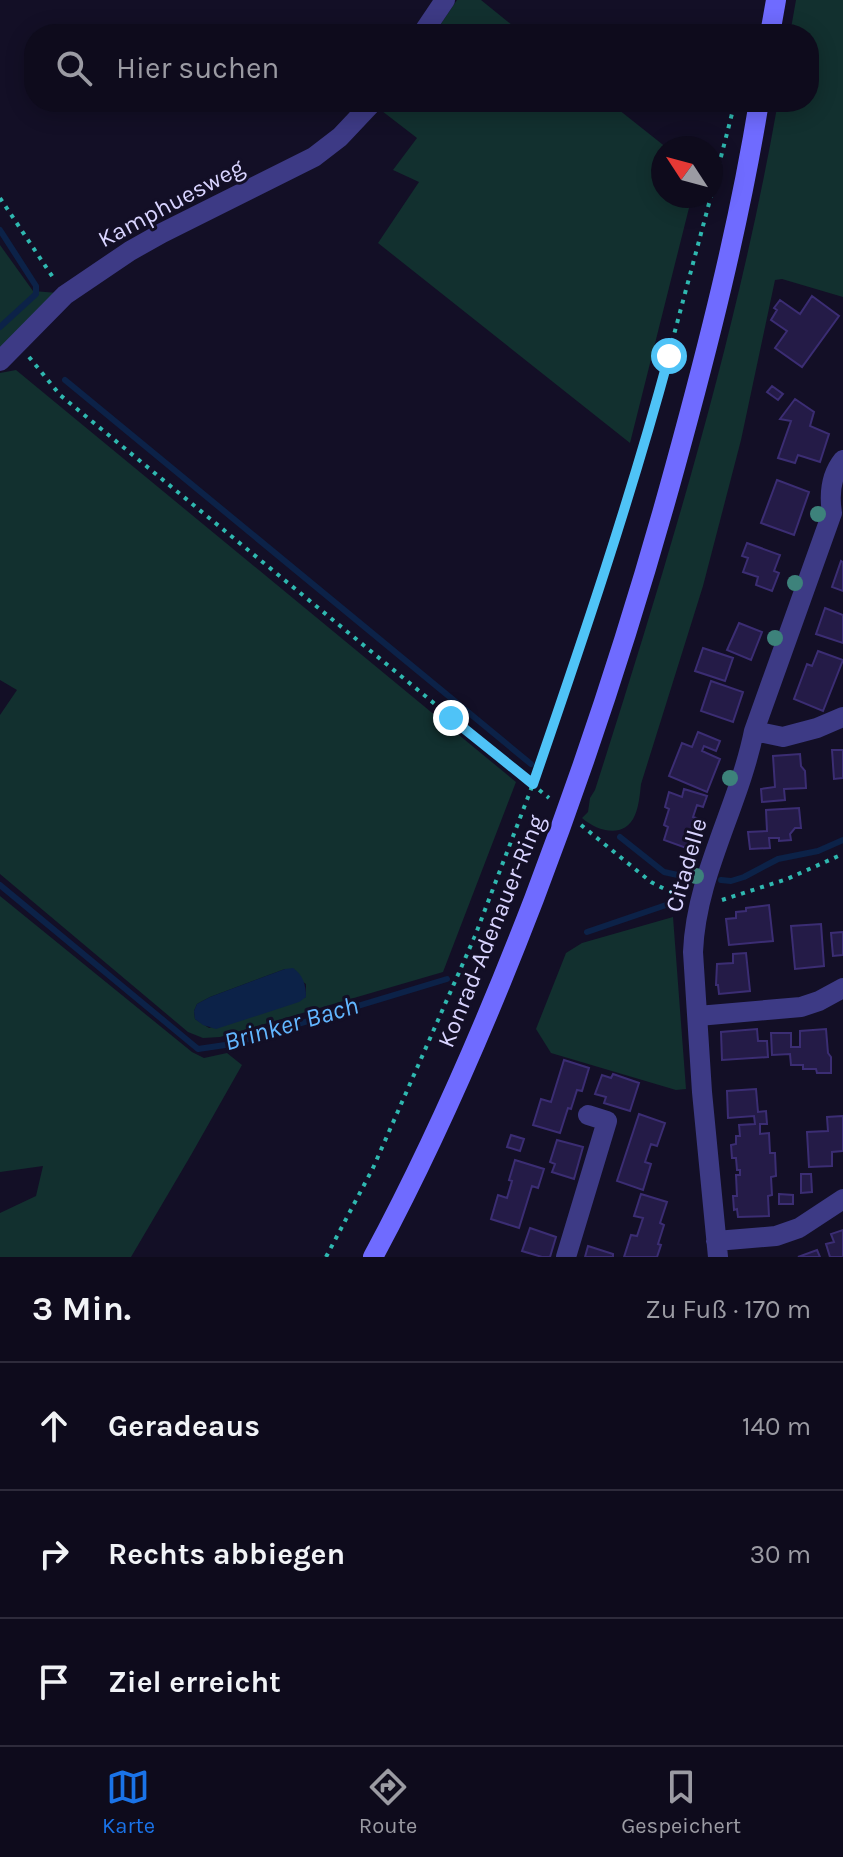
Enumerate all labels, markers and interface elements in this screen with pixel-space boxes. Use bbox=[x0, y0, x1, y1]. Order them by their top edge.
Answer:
search box bbox=[24, 24, 819, 112]
icon: search bbox=[52, 46, 96, 90]
text: Hier suchen bbox=[116, 50, 279, 86]
north arrow bbox=[651, 136, 723, 208]
street label: Kamphuesweg bbox=[93, 153, 249, 253]
route start bbox=[651, 338, 687, 374]
route end bbox=[433, 700, 469, 736]
street label: Konrad-Adenauer-Ring bbox=[431, 810, 551, 1051]
street label: Citadelle bbox=[659, 815, 713, 915]
water label: Brinker Bach bbox=[220, 990, 362, 1057]
text: 3 Min. bbox=[32, 1289, 131, 1329]
text: Zu Fuß · 170 m bbox=[645, 1294, 811, 1325]
icon: ahead bbox=[32, 1404, 76, 1448]
text: Geradeaus bbox=[108, 1408, 260, 1444]
text: 140 m bbox=[742, 1411, 811, 1442]
icon: right bbox=[32, 1532, 76, 1576]
text: Rechts abbiegen bbox=[108, 1536, 345, 1572]
text: 30 m bbox=[750, 1539, 811, 1570]
icon: arrive bbox=[32, 1660, 76, 1704]
text: Ziel erreicht bbox=[108, 1664, 281, 1700]
tab: Karte bbox=[102, 1765, 155, 1839]
tab: Route bbox=[359, 1765, 417, 1839]
tab: Gespeichert bbox=[621, 1765, 741, 1839]

